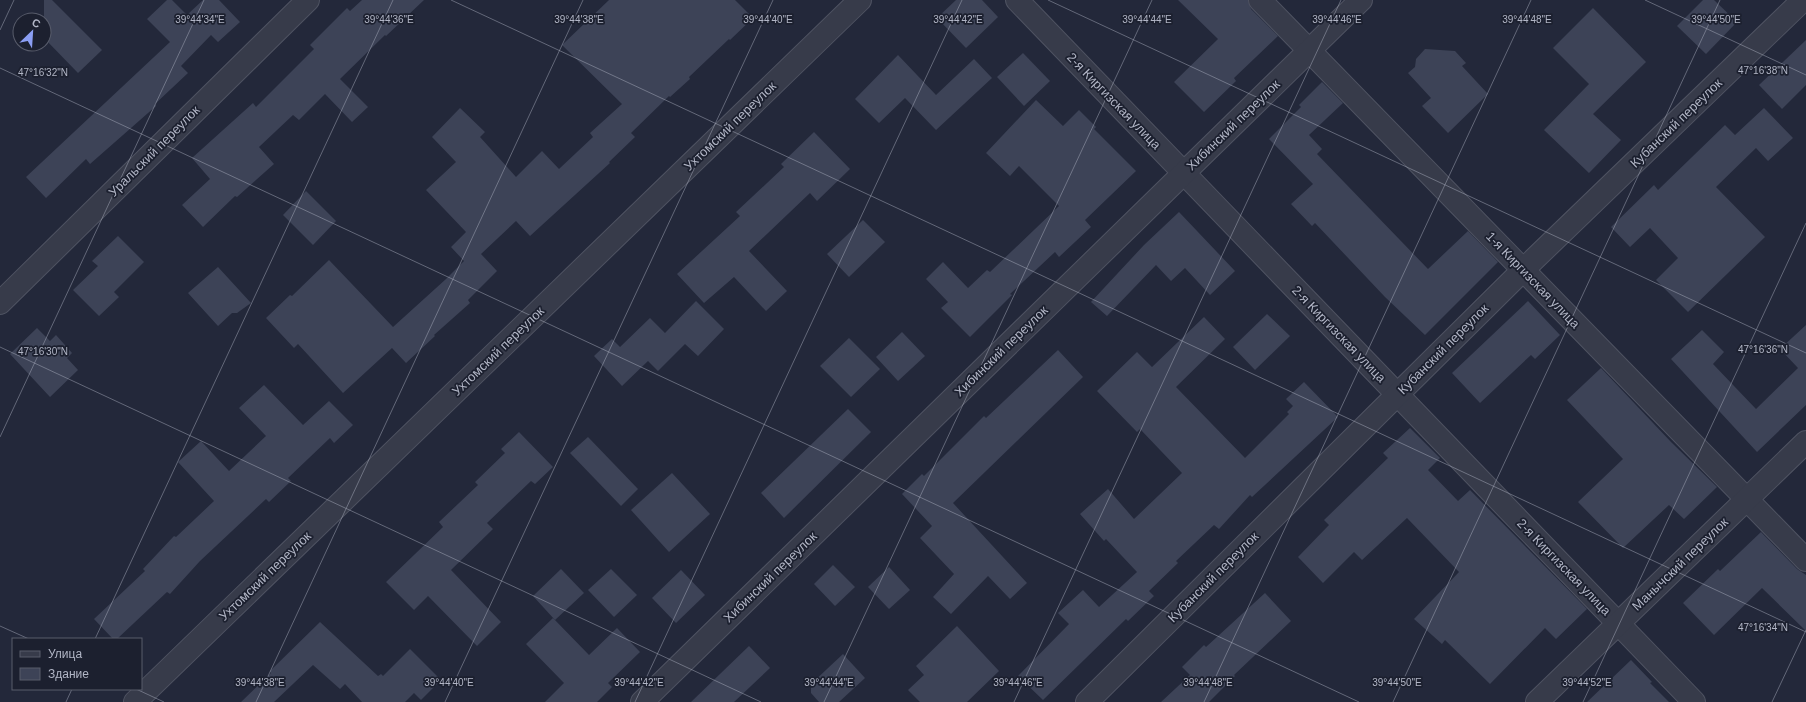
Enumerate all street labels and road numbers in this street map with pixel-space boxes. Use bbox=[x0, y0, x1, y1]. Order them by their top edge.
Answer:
street label: 2-я Киргизская улица bbox=[1064, 50, 1164, 153]
street label: Кубанский переулок bbox=[1627, 75, 1725, 171]
street label: Хибинский переулок bbox=[1183, 76, 1283, 173]
street label: Ухтомский переулок bbox=[681, 78, 779, 174]
street label: Уральский переулок bbox=[105, 102, 203, 200]
street label: 1-я Киргизская улица bbox=[1483, 229, 1583, 332]
street label: 2-я Киргизская улица bbox=[1289, 283, 1389, 386]
street label: Кубанский переулок bbox=[1395, 301, 1491, 397]
street label: Хибинский переулок bbox=[951, 302, 1051, 399]
street label: Ухтомский переулок bbox=[449, 303, 547, 399]
street label: Манычский переулок bbox=[1629, 514, 1731, 614]
street label: 2-я Киргизская улица bbox=[1514, 516, 1614, 619]
street label: Ухтомский переулок bbox=[216, 528, 314, 624]
street label: Хибинский переулок bbox=[720, 528, 820, 625]
street label: Кубанский переулок bbox=[1165, 529, 1261, 625]

